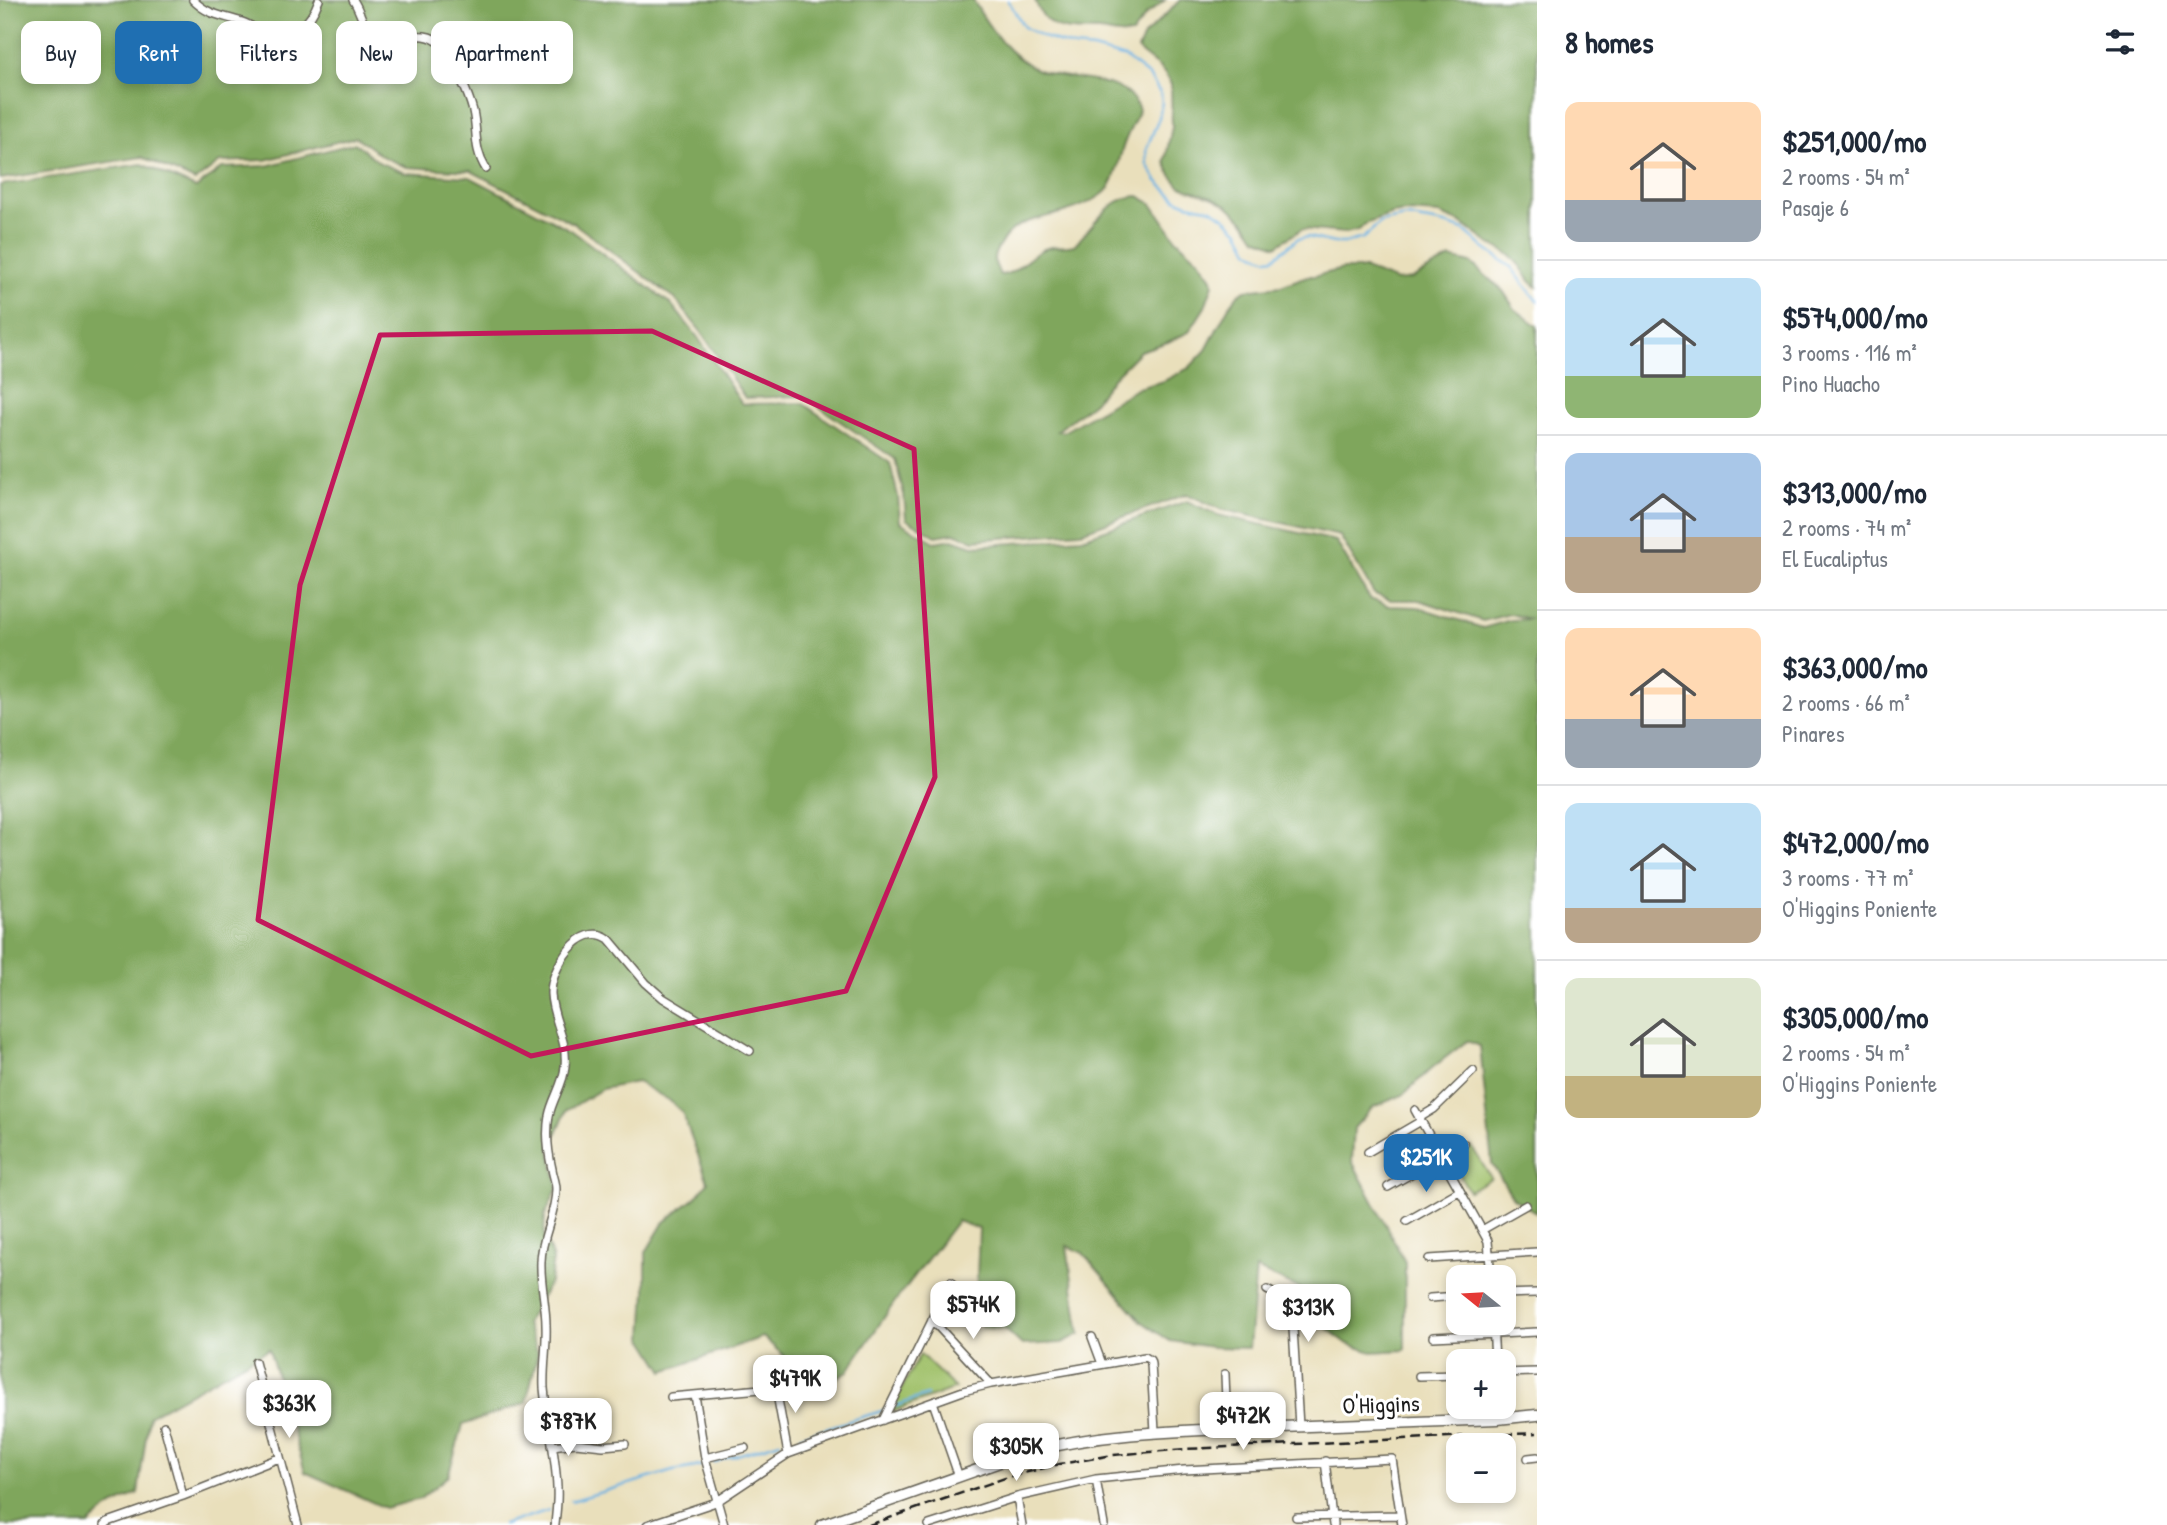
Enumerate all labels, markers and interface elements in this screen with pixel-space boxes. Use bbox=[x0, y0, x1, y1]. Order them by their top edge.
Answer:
chip: Buy bbox=[21, 21, 101, 84]
chip: Rent bbox=[115, 21, 202, 84]
chip: Filters bbox=[216, 21, 322, 84]
chip: New bbox=[336, 21, 417, 84]
chip: Apartment bbox=[431, 21, 573, 84]
text: 8 homes bbox=[1565, 22, 1653, 62]
icon: filters bbox=[2101, 23, 2139, 61]
text: $251,000/mo bbox=[1782, 121, 1926, 161]
icon: home bbox=[1621, 130, 1705, 214]
text: 2 rooms · 54 m² bbox=[1782, 161, 1910, 192]
text: Pasaje 6 bbox=[1782, 192, 1849, 223]
text: $574,000/mo bbox=[1782, 297, 1928, 337]
icon: home bbox=[1621, 306, 1705, 390]
text: 3 rooms · 116 m² bbox=[1782, 337, 1917, 368]
text: Pino Huacho bbox=[1782, 368, 1880, 399]
text: $313,000/mo bbox=[1782, 472, 1927, 512]
icon: home bbox=[1621, 481, 1705, 565]
text: 2 rooms · 74 m² bbox=[1782, 512, 1911, 543]
text: El Eucaliptus bbox=[1782, 543, 1888, 574]
text: $363,000/mo bbox=[1782, 647, 1928, 687]
icon: home bbox=[1621, 656, 1705, 740]
text: 2 rooms · 66 m² bbox=[1782, 687, 1910, 718]
text: Pinares bbox=[1782, 718, 1845, 749]
text: $472,000/mo bbox=[1782, 822, 1929, 862]
icon: home bbox=[1621, 831, 1705, 915]
text: 3 rooms · 77 m² bbox=[1782, 862, 1914, 893]
text: O'Higgins Poniente bbox=[1782, 893, 1937, 924]
text: $305,000/mo bbox=[1782, 997, 1928, 1037]
icon: home bbox=[1621, 1006, 1705, 1090]
text: 2 rooms · 54 m² bbox=[1782, 1037, 1910, 1068]
text: O'Higgins Poniente bbox=[1782, 1068, 1937, 1099]
pin: $251K bbox=[1377, 1134, 1475, 1194]
text: $251K bbox=[1400, 1141, 1452, 1172]
north arrow bbox=[1446, 1265, 1516, 1335]
map controls bbox=[1446, 1265, 1516, 1503]
pin: $574K bbox=[924, 1282, 1022, 1341]
pin: $313K bbox=[1259, 1284, 1357, 1344]
text: $574K bbox=[946, 1288, 1000, 1319]
text: $313K bbox=[1282, 1291, 1334, 1322]
button: + bbox=[1446, 1349, 1516, 1419]
pin: $479K bbox=[746, 1356, 844, 1415]
text: $479K bbox=[769, 1362, 821, 1393]
pin: $363K bbox=[240, 1380, 338, 1440]
text: $363K bbox=[262, 1387, 316, 1418]
street label: O'Higgins bbox=[1342, 1387, 1420, 1421]
pin: $472K bbox=[1194, 1392, 1292, 1452]
pin: $787K bbox=[519, 1398, 617, 1458]
text: $472K bbox=[1216, 1399, 1270, 1430]
text: $787K bbox=[540, 1405, 596, 1436]
pin: $305K bbox=[967, 1424, 1065, 1483]
text: $305K bbox=[989, 1430, 1043, 1461]
button: − bbox=[1446, 1433, 1516, 1503]

